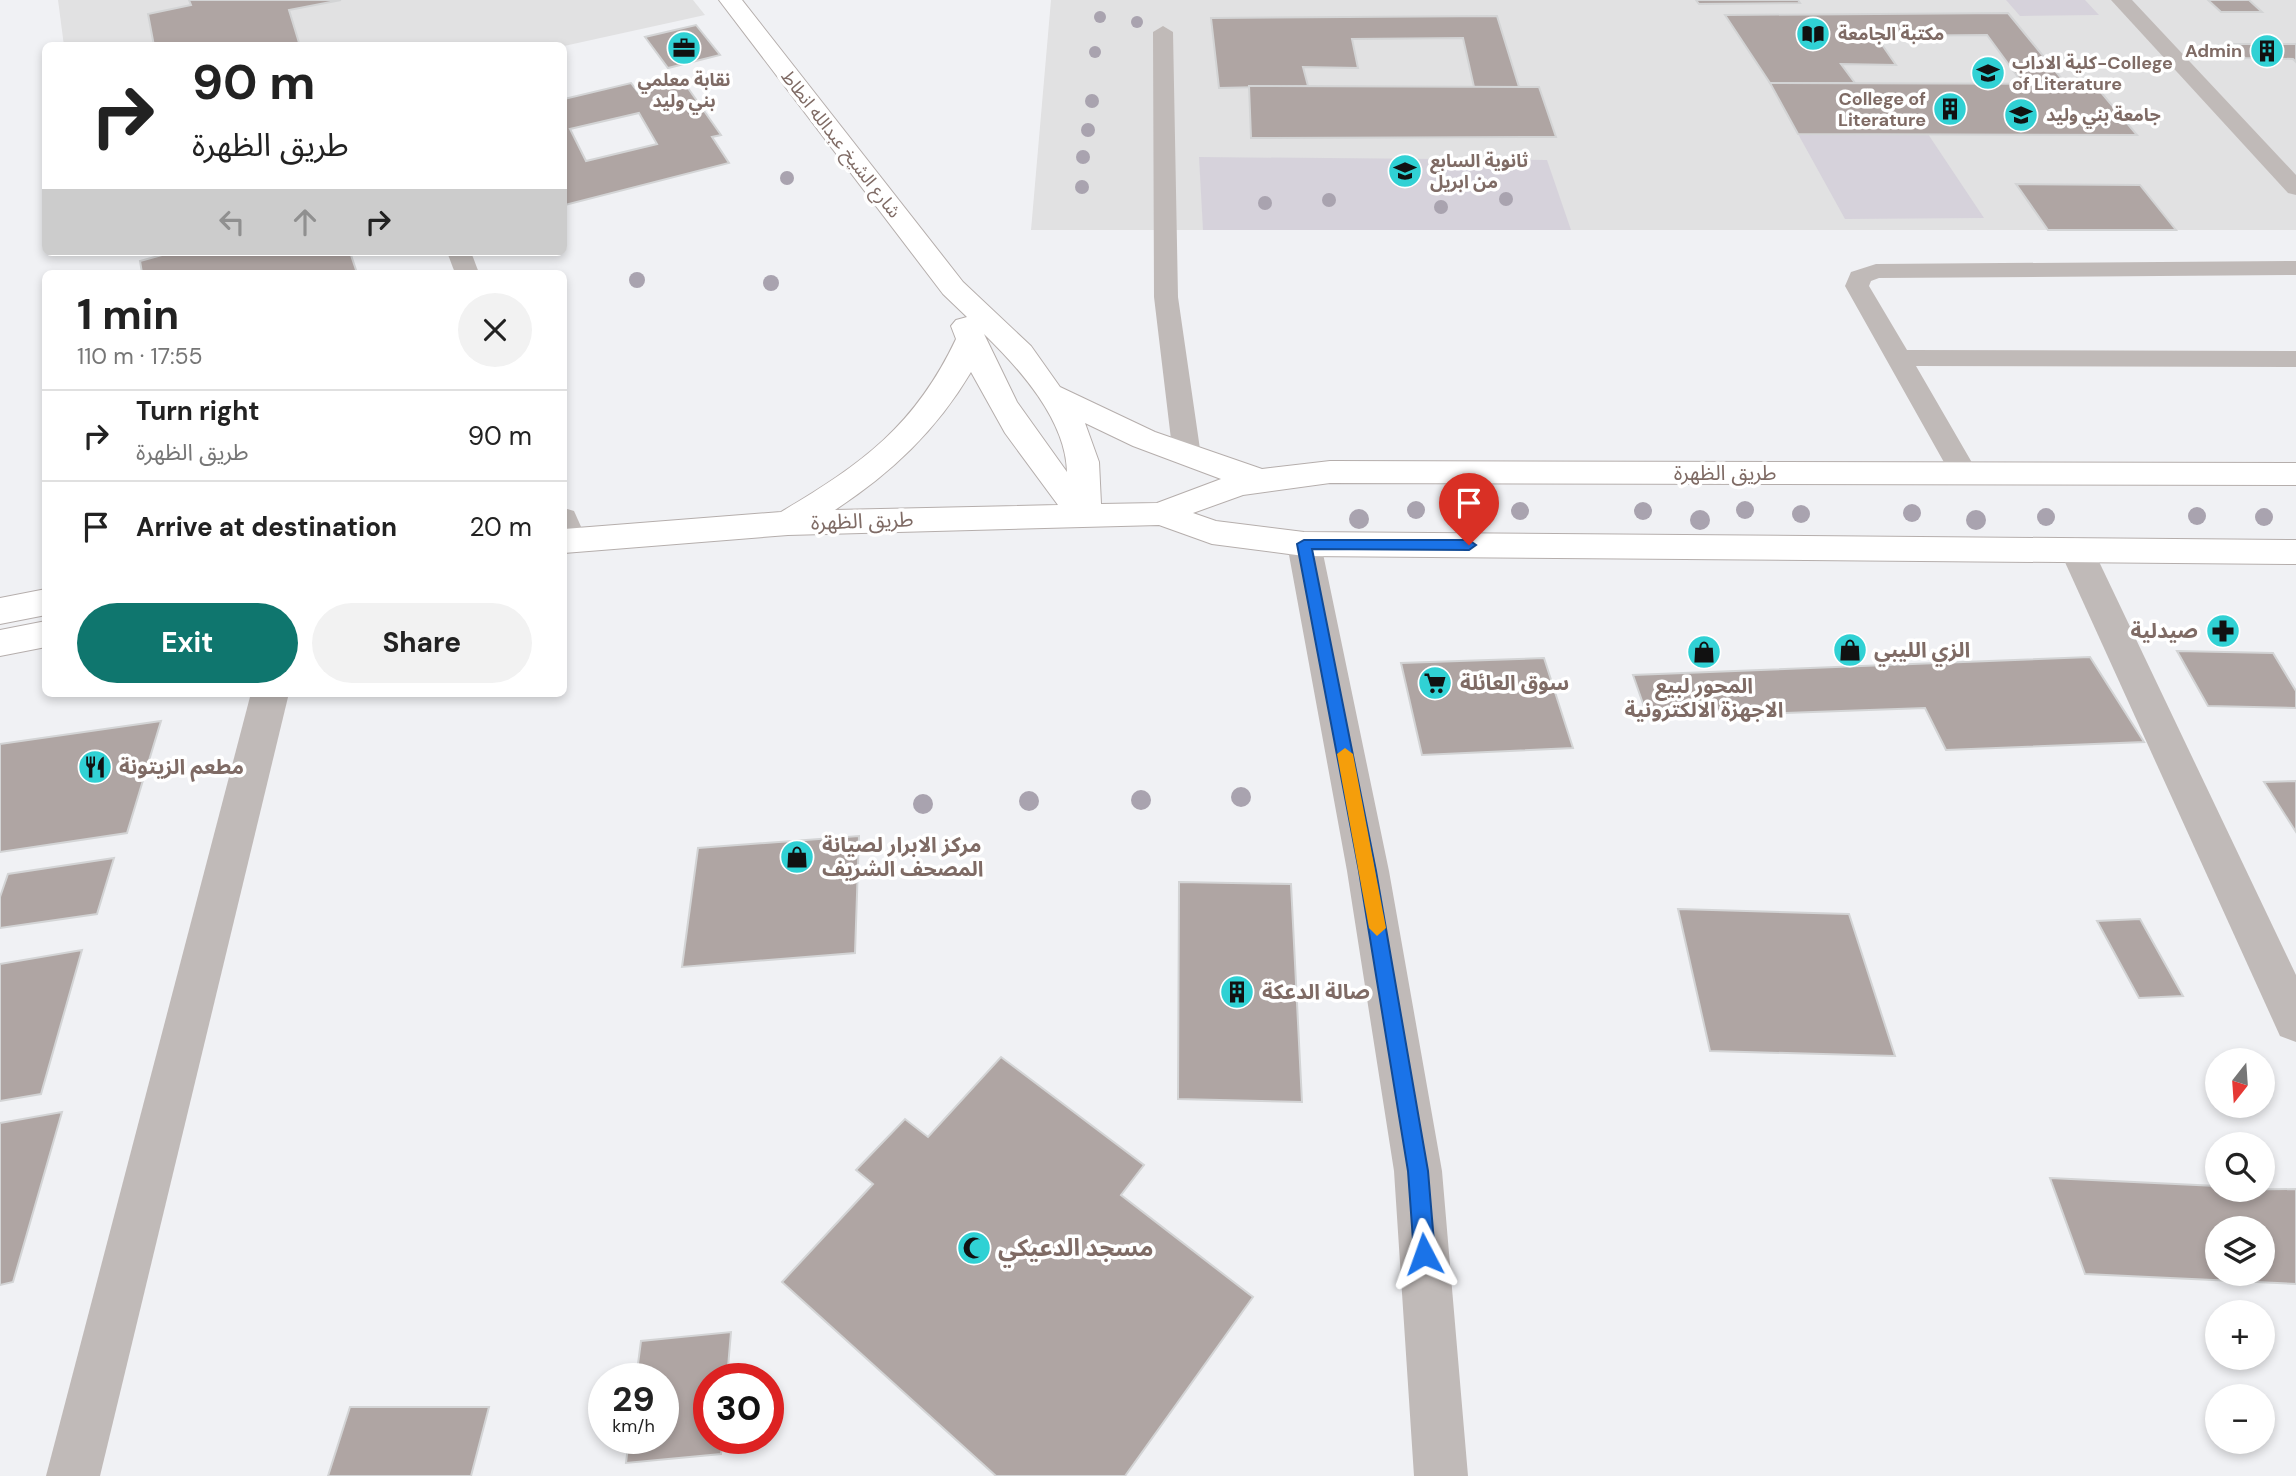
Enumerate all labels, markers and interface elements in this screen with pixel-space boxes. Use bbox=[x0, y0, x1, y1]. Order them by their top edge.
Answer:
library icon: مكتبة الجامعة bbox=[1794, 15, 1832, 53]
place label: مكتبة الجامعة bbox=[1838, 22, 1944, 46]
office icon: نقابة معلمي بني وليد bbox=[665, 29, 703, 67]
building icon: Admin bbox=[2248, 32, 2286, 70]
place label: Admin bbox=[2185, 39, 2242, 63]
text: 90 m bbox=[192, 50, 315, 114]
place label: كلية الاداب-College of Literature bbox=[2012, 51, 2173, 96]
school or university icon: كلية الاداب-College of Literature bbox=[1969, 54, 2007, 92]
street label: شارع الشيخ عبدالله انطاط bbox=[774, 65, 906, 224]
place label: نقابة معلمي بني وليد bbox=[637, 68, 731, 115]
icon: right bbox=[77, 70, 168, 161]
place label: College of Literature bbox=[1838, 87, 1926, 132]
building icon: College of Literature bbox=[1931, 90, 1969, 128]
school or university icon: جامعة بني وليد bbox=[2002, 96, 2040, 134]
place label: جامعة بني وليد bbox=[2046, 103, 2161, 129]
text: طريق الظهرة bbox=[192, 124, 349, 166]
place label: ثانوية السابع من ابريل bbox=[1430, 149, 1529, 194]
school or university icon: ثانوية السابع من ابريل bbox=[1386, 152, 1424, 190]
icon: left bbox=[213, 203, 251, 241]
icon: ahead bbox=[286, 203, 324, 241]
icon: right bbox=[359, 203, 397, 241]
text: 1 min bbox=[77, 287, 179, 342]
button: close bbox=[458, 293, 532, 367]
text: 110 m · 17:55 bbox=[77, 341, 203, 371]
text: Turn right bbox=[136, 394, 260, 428]
icon: right bbox=[77, 417, 115, 455]
text: 90 m bbox=[468, 419, 532, 453]
text: طريق الظهرة bbox=[136, 437, 249, 467]
street label: طريق الظهرة bbox=[1674, 459, 1776, 487]
pin bbox=[1439, 473, 1499, 545]
icon: arrive bbox=[1450, 484, 1488, 522]
street label: طريق الظهرة bbox=[810, 505, 914, 537]
icon: arrive bbox=[77, 508, 115, 546]
text: Arrive at destination bbox=[136, 510, 397, 544]
text: 20 m bbox=[469, 510, 532, 544]
button: Exit bbox=[77, 603, 298, 683]
button: Share bbox=[312, 603, 532, 683]
pharmacy icon: صيدلية bbox=[2204, 612, 2242, 650]
place label: صيدلية bbox=[2130, 617, 2198, 645]
shop icon: الزي الليبي bbox=[1831, 631, 1869, 669]
shop icon: المحور لبيع الاجهزة الالكترونية bbox=[1685, 633, 1723, 671]
place label: الزي الليبي bbox=[1874, 636, 1970, 667]
supermarket icon: سوق العائلة bbox=[1416, 664, 1454, 702]
place label: سوق العائلة bbox=[1460, 669, 1569, 697]
place label: المحور لبيع الاجهزة الالكترونية bbox=[1625, 672, 1783, 724]
restaurant icon: مطعم الزيتونة bbox=[76, 748, 114, 786]
place label: مطعم الزيتونة bbox=[119, 753, 244, 782]
place label: مركز الابرار لصيانة المصحف الشريف bbox=[822, 831, 983, 883]
shop icon: مركز الابرار لصيانة المصحف الشريف bbox=[778, 838, 816, 876]
building icon: صالة الدعكة bbox=[1218, 973, 1256, 1011]
place label: صالة الدعكة bbox=[1262, 978, 1370, 1006]
north arrow bbox=[2205, 1048, 2275, 1118]
map controls bbox=[2205, 1048, 2275, 1454]
button: search bbox=[2205, 1132, 2275, 1202]
button: layers bbox=[2205, 1216, 2275, 1286]
position arrow bbox=[1387, 1217, 1461, 1291]
mosque icon: مسجد الدعيكي bbox=[955, 1229, 993, 1267]
place label: مسجد الدعيكي bbox=[998, 1232, 1153, 1268]
button: + bbox=[2205, 1300, 2275, 1370]
speed limit sign: 30 bbox=[693, 1363, 784, 1454]
text: 29 bbox=[612, 1376, 655, 1422]
button: − bbox=[2205, 1384, 2275, 1454]
text: km/h bbox=[612, 1414, 655, 1438]

